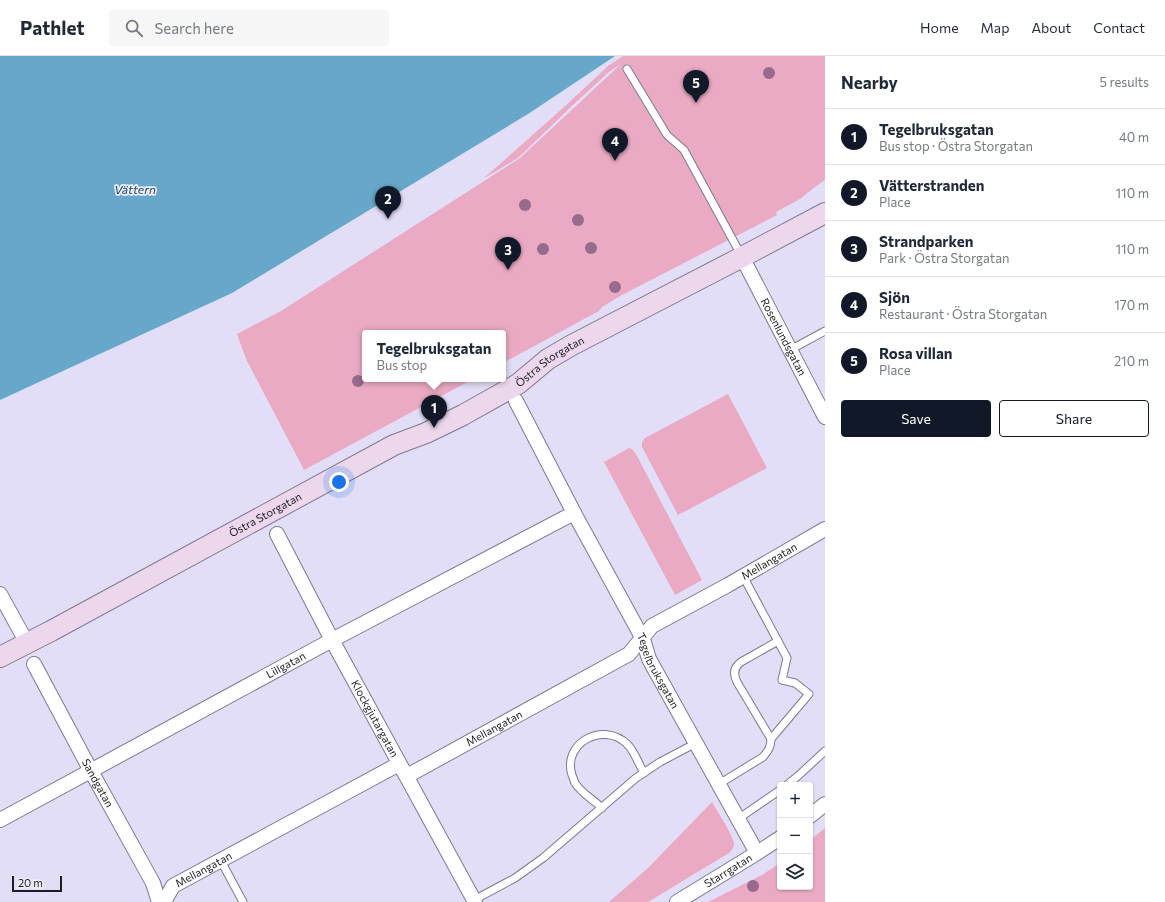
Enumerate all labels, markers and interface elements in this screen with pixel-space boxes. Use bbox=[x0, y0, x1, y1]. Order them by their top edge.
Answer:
search box bbox=[109, 10, 389, 46]
text: Pathlet bbox=[20, 16, 85, 39]
icon: search bbox=[123, 17, 145, 39]
text: Search here bbox=[155, 19, 234, 37]
text: Home bbox=[920, 19, 959, 36]
text: Map bbox=[981, 19, 1009, 36]
text: About bbox=[1031, 19, 1071, 36]
text: Contact bbox=[1093, 19, 1145, 36]
pin: 5 bbox=[683, 70, 709, 103]
text: Nearby bbox=[841, 72, 898, 93]
text: 5 results bbox=[1099, 74, 1149, 90]
text: Tegelbruksgatan bbox=[879, 120, 994, 138]
pin: 4 bbox=[602, 128, 628, 161]
text: 1 bbox=[851, 129, 857, 145]
text: 40 m bbox=[1119, 129, 1149, 145]
text: Bus stop · Östra Storgatan bbox=[879, 138, 1033, 154]
text: Vätterstranden bbox=[879, 176, 984, 194]
water label: Vättern bbox=[114, 182, 156, 196]
text: 2 bbox=[850, 185, 858, 201]
text: 110 m bbox=[1116, 185, 1149, 201]
pin: 2 bbox=[375, 186, 401, 219]
text: Place bbox=[879, 194, 911, 210]
text: Strandparken bbox=[879, 232, 973, 250]
pin: 3 bbox=[495, 237, 521, 270]
text: 3 bbox=[850, 241, 858, 257]
text: 110 m bbox=[1116, 241, 1149, 257]
text: Park · Östra Storgatan bbox=[879, 250, 1009, 266]
text: Sjön bbox=[879, 288, 910, 306]
street label: Rosenlundsgatan bbox=[758, 296, 809, 378]
text: 4 bbox=[850, 297, 858, 313]
text: 170 m bbox=[1114, 297, 1149, 313]
text: Restaurant · Östra Storgatan bbox=[879, 306, 1047, 322]
popup bbox=[362, 330, 506, 382]
street label: Östra Storgatan bbox=[512, 333, 586, 389]
text: Tegelbruksgatan bbox=[377, 339, 491, 357]
text: Rosa villan bbox=[879, 344, 952, 362]
text: 5 bbox=[850, 353, 858, 369]
text: 210 m bbox=[1114, 353, 1149, 369]
text: Bus stop bbox=[377, 357, 427, 373]
text: Place bbox=[879, 362, 911, 378]
pin: 1 bbox=[421, 395, 447, 428]
button: Save bbox=[841, 400, 991, 437]
button: Share bbox=[999, 400, 1149, 437]
your location bbox=[329, 472, 349, 492]
street label: Östra Storgatan bbox=[226, 489, 304, 539]
street label: Mellangatan bbox=[739, 540, 799, 582]
street label: Tegelbruksgatan bbox=[635, 630, 682, 711]
street label: Lillgatan bbox=[263, 649, 307, 681]
street label: Klockgjutargatan bbox=[349, 678, 402, 759]
street label: Mellangatan bbox=[463, 707, 524, 748]
street label: Sandgatan bbox=[80, 756, 117, 809]
map controls bbox=[777, 782, 813, 890]
button: + bbox=[777, 782, 813, 818]
button: − bbox=[777, 818, 813, 854]
street label: Mellangatan bbox=[173, 849, 234, 890]
street label: Starrgatan bbox=[702, 851, 754, 890]
button: layers bbox=[777, 854, 813, 890]
scale bar bbox=[12, 874, 62, 893]
text: 20 m bbox=[18, 876, 43, 889]

